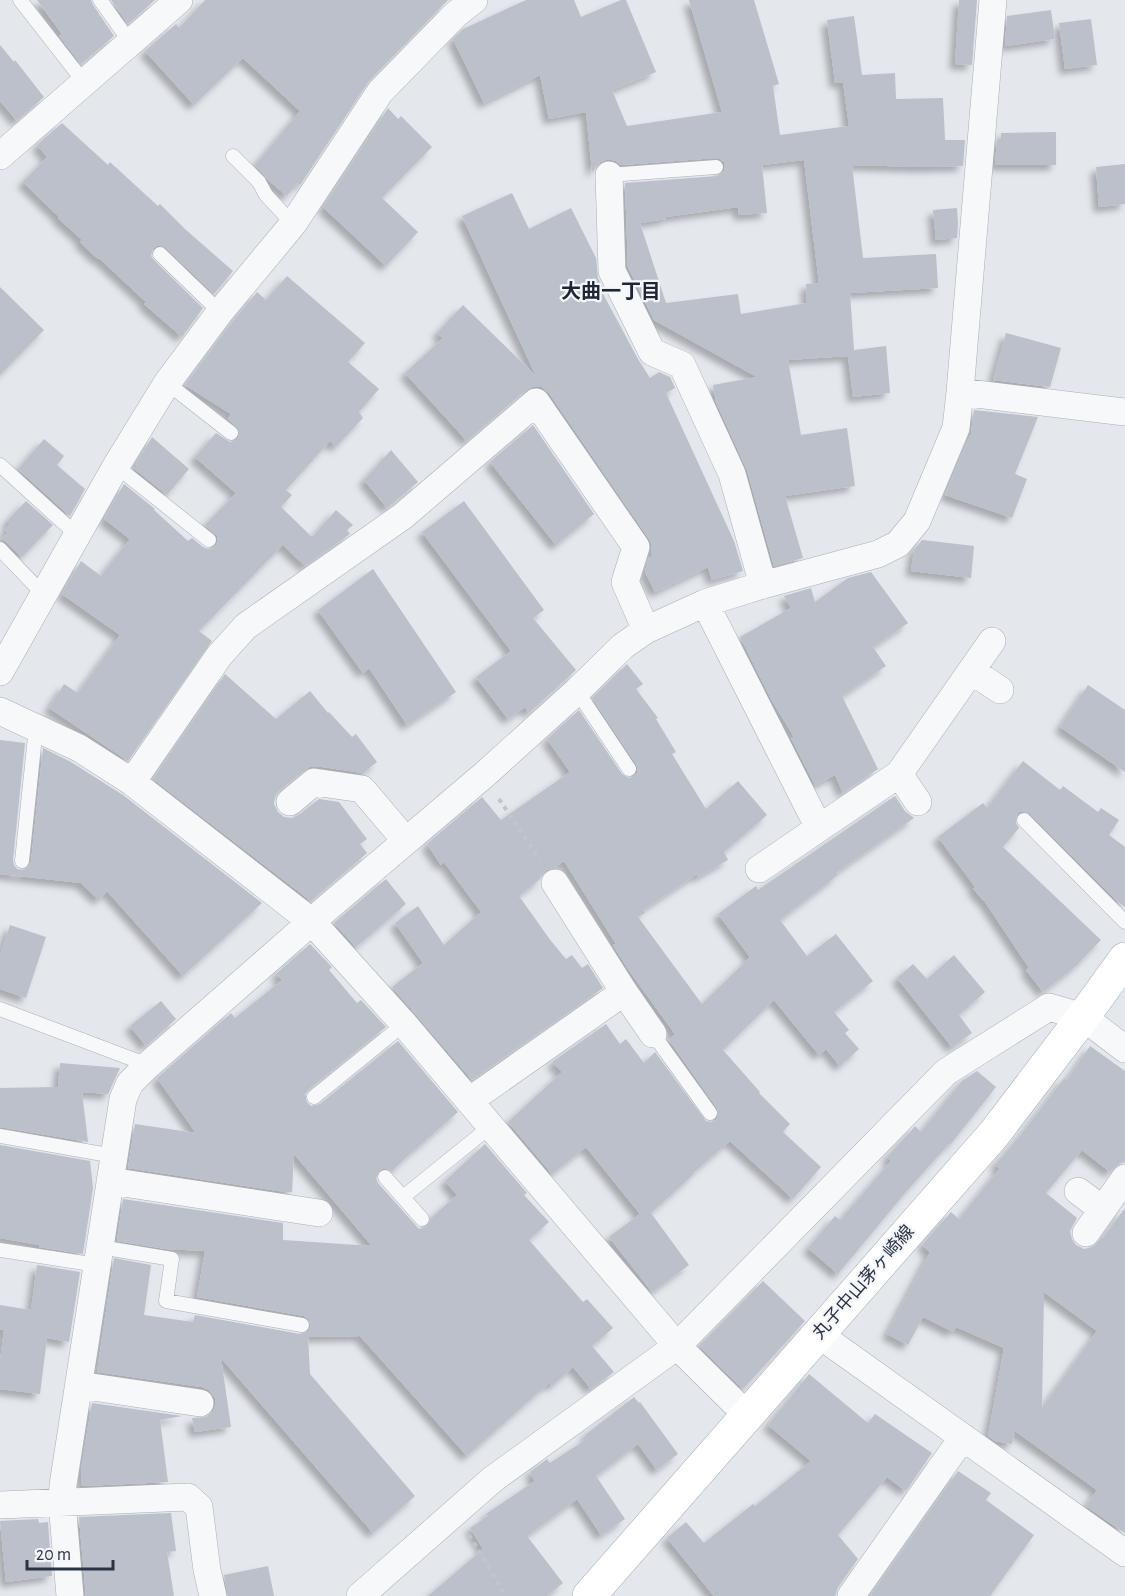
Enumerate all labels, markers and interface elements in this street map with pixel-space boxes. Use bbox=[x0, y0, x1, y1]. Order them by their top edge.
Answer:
district label: 大曲一丁目 bbox=[561, 281, 661, 302]
street label: 丸子中山茅ヶ崎線 bbox=[808, 1221, 918, 1343]
scale bar bbox=[27, 1533, 112, 1571]
text: 20 m bbox=[36, 1546, 71, 1564]

